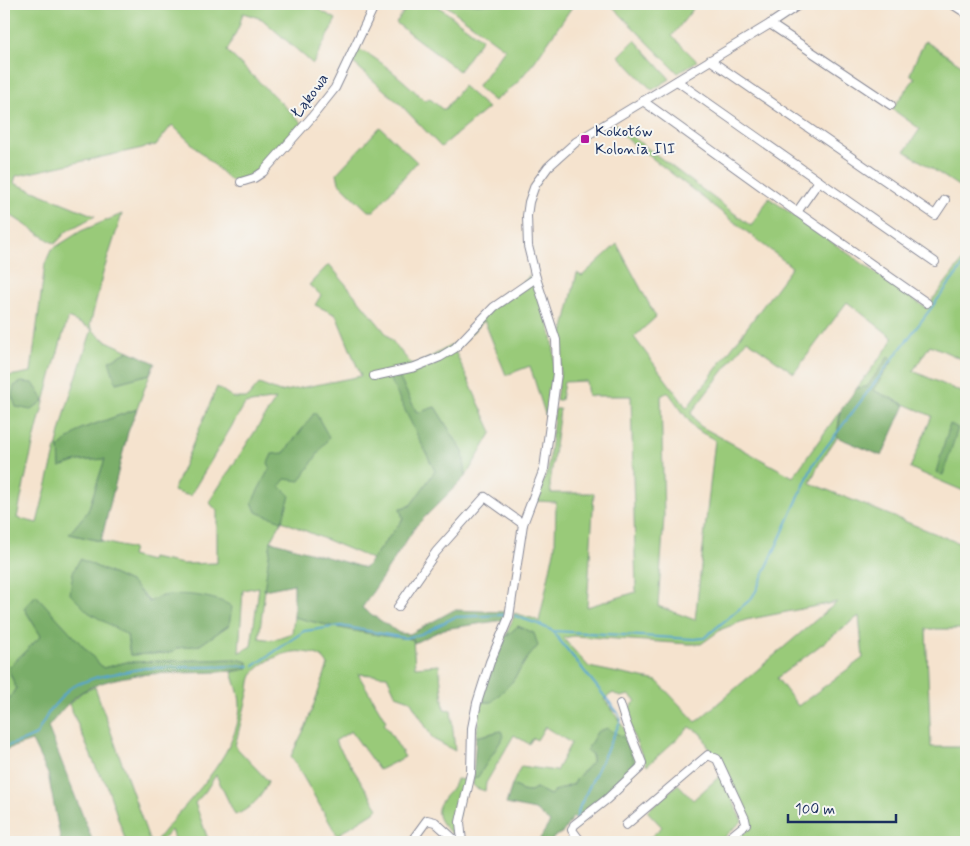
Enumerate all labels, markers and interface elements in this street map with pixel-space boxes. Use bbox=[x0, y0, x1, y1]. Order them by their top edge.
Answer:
street label: Łąkowa bbox=[287, 69, 334, 123]
place label: Kokotów Kolonia III bbox=[595, 121, 675, 160]
marker: Kokotów Kolonia III bbox=[579, 133, 591, 145]
scale bar bbox=[788, 791, 895, 823]
text: 100 m bbox=[795, 800, 835, 820]

